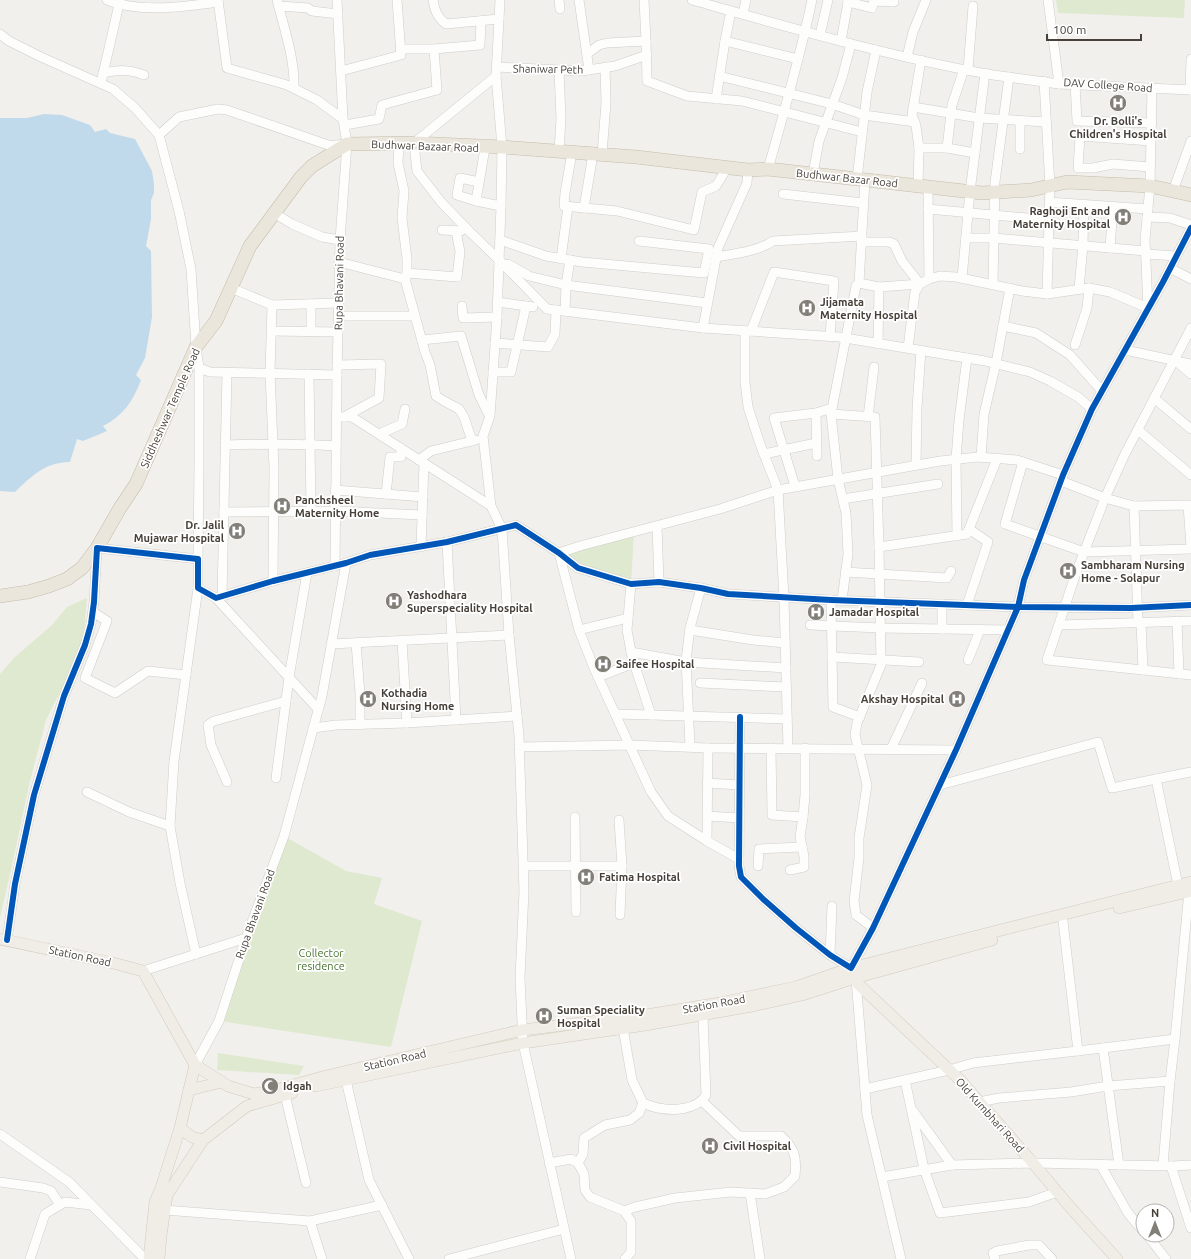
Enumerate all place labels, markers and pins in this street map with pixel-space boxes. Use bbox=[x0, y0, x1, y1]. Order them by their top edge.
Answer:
hospital icon: Dr. Bolli's Children's Hospital bbox=[1108, 93, 1128, 113]
place label: Dr. Bolli's Children's Hospital bbox=[1069, 115, 1167, 140]
place label: Raghoji Ent and Maternity Hospital bbox=[1013, 205, 1111, 230]
hospital icon: Raghoji Ent and Maternity Hospital bbox=[1113, 207, 1133, 227]
place label: Jijamata Maternity Hospital bbox=[820, 296, 918, 321]
hospital icon: Jijamata Maternity Hospital bbox=[797, 298, 817, 318]
place label: Panchsheel Maternity Home bbox=[295, 494, 379, 519]
hospital icon: Panchsheel Maternity Home bbox=[272, 496, 292, 516]
place label: Dr. Jalil Mujawar Hospital bbox=[134, 519, 225, 544]
hospital icon: Dr. Jalil Mujawar Hospital bbox=[227, 521, 247, 541]
place label: Sambharam Nursing Home - Solapur bbox=[1081, 559, 1185, 584]
hospital icon: Sambharam Nursing Home - Solapur bbox=[1058, 561, 1078, 581]
place label: Yashodhara Superspeciality Hospital bbox=[407, 589, 533, 614]
hospital icon: Yashodhara Superspeciality Hospital bbox=[384, 591, 404, 611]
hospital icon: Jamadar Hospital bbox=[806, 602, 826, 622]
place label: Jamadar Hospital bbox=[829, 606, 920, 618]
hospital icon: Saifee Hospital bbox=[593, 654, 613, 674]
place label: Saifee Hospital bbox=[616, 658, 695, 670]
place label: Kothadia Nursing Home bbox=[381, 687, 454, 712]
hospital icon: Kothadia Nursing Home bbox=[358, 689, 378, 709]
hospital icon: Akshay Hospital bbox=[947, 689, 967, 709]
place label: Akshay Hospital bbox=[861, 693, 945, 705]
hospital icon: Fatima Hospital bbox=[576, 867, 596, 887]
place label: Fatima Hospital bbox=[599, 871, 681, 883]
place label: Suman Speciality Hospital bbox=[557, 1004, 645, 1029]
hospital icon: Suman Speciality Hospital bbox=[534, 1006, 554, 1026]
mosque icon: Idgah bbox=[260, 1076, 280, 1096]
place label: Idgah bbox=[283, 1080, 312, 1092]
hospital icon: Civil Hospital bbox=[700, 1136, 720, 1156]
place label: Civil Hospital bbox=[723, 1140, 792, 1152]

